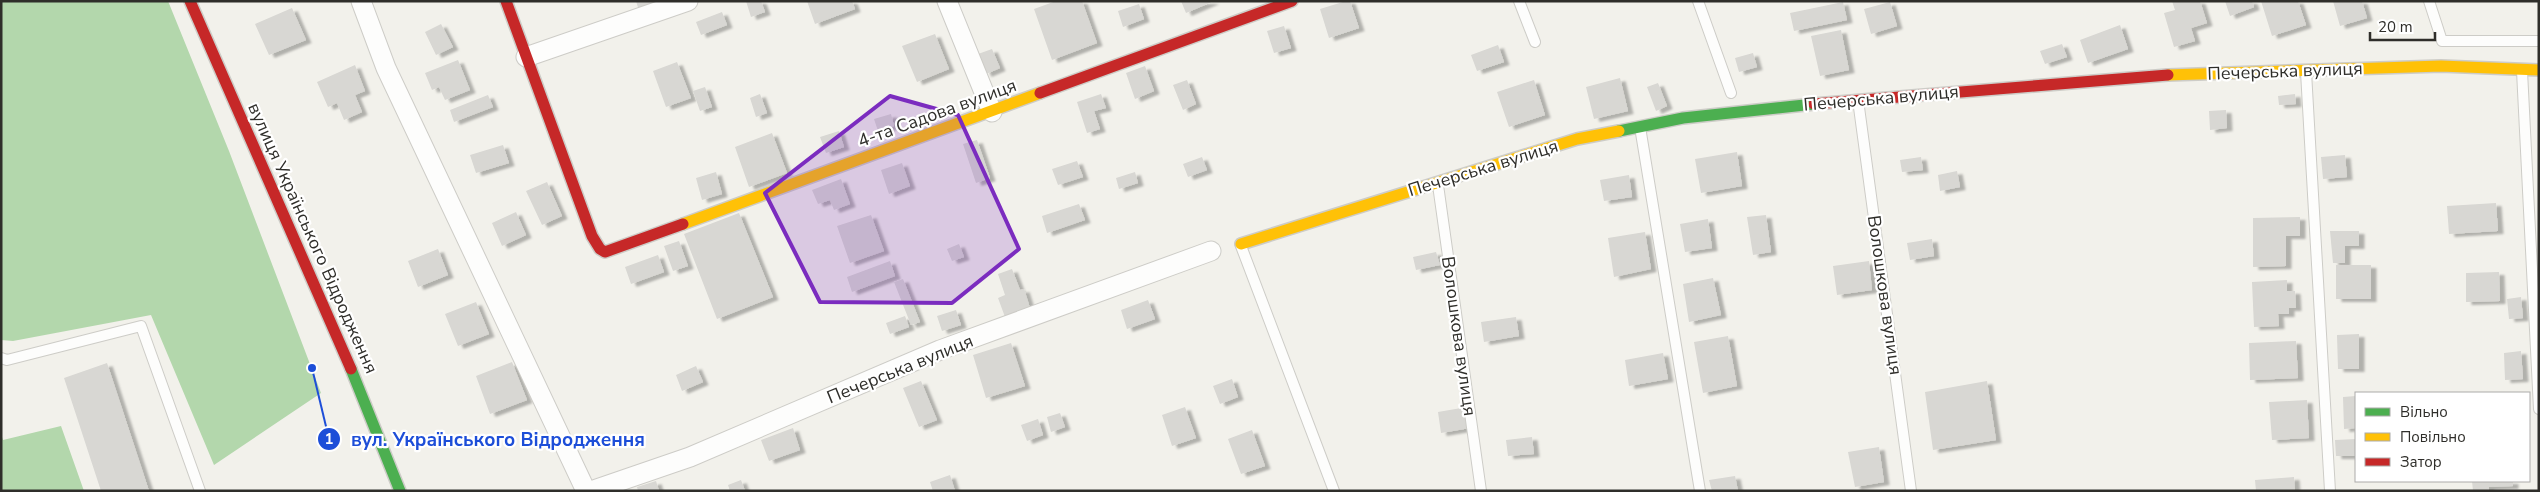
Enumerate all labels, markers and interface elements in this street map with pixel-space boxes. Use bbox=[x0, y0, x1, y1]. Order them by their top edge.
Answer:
scale bar bbox=[2370, 10, 2435, 42]
text: 20 m bbox=[2378, 17, 2413, 37]
street label: Печерська вулиця bbox=[2207, 56, 2363, 86]
street label: 4-та Садова вулиця bbox=[854, 73, 1020, 153]
street label: Печерська вулиця bbox=[1802, 79, 1960, 117]
street label: вулиця Українського Відродження bbox=[242, 99, 384, 377]
street label: Печерська вулиця bbox=[1405, 134, 1561, 202]
street label: Волошкова вулиця bbox=[1862, 214, 1908, 376]
street label: Волошкова вулиця bbox=[1436, 255, 1482, 417]
street label: Печерська вулиця bbox=[823, 329, 977, 409]
legend bbox=[2355, 392, 2530, 482]
text: Вільно bbox=[2400, 402, 2448, 422]
callout: вул. Українського Відродження bbox=[316, 422, 655, 456]
text: вул. Українського Відродження bbox=[351, 427, 645, 453]
text: Повільно bbox=[2400, 427, 2466, 447]
text: 1 bbox=[324, 429, 334, 449]
text: Затор bbox=[2400, 452, 2442, 472]

